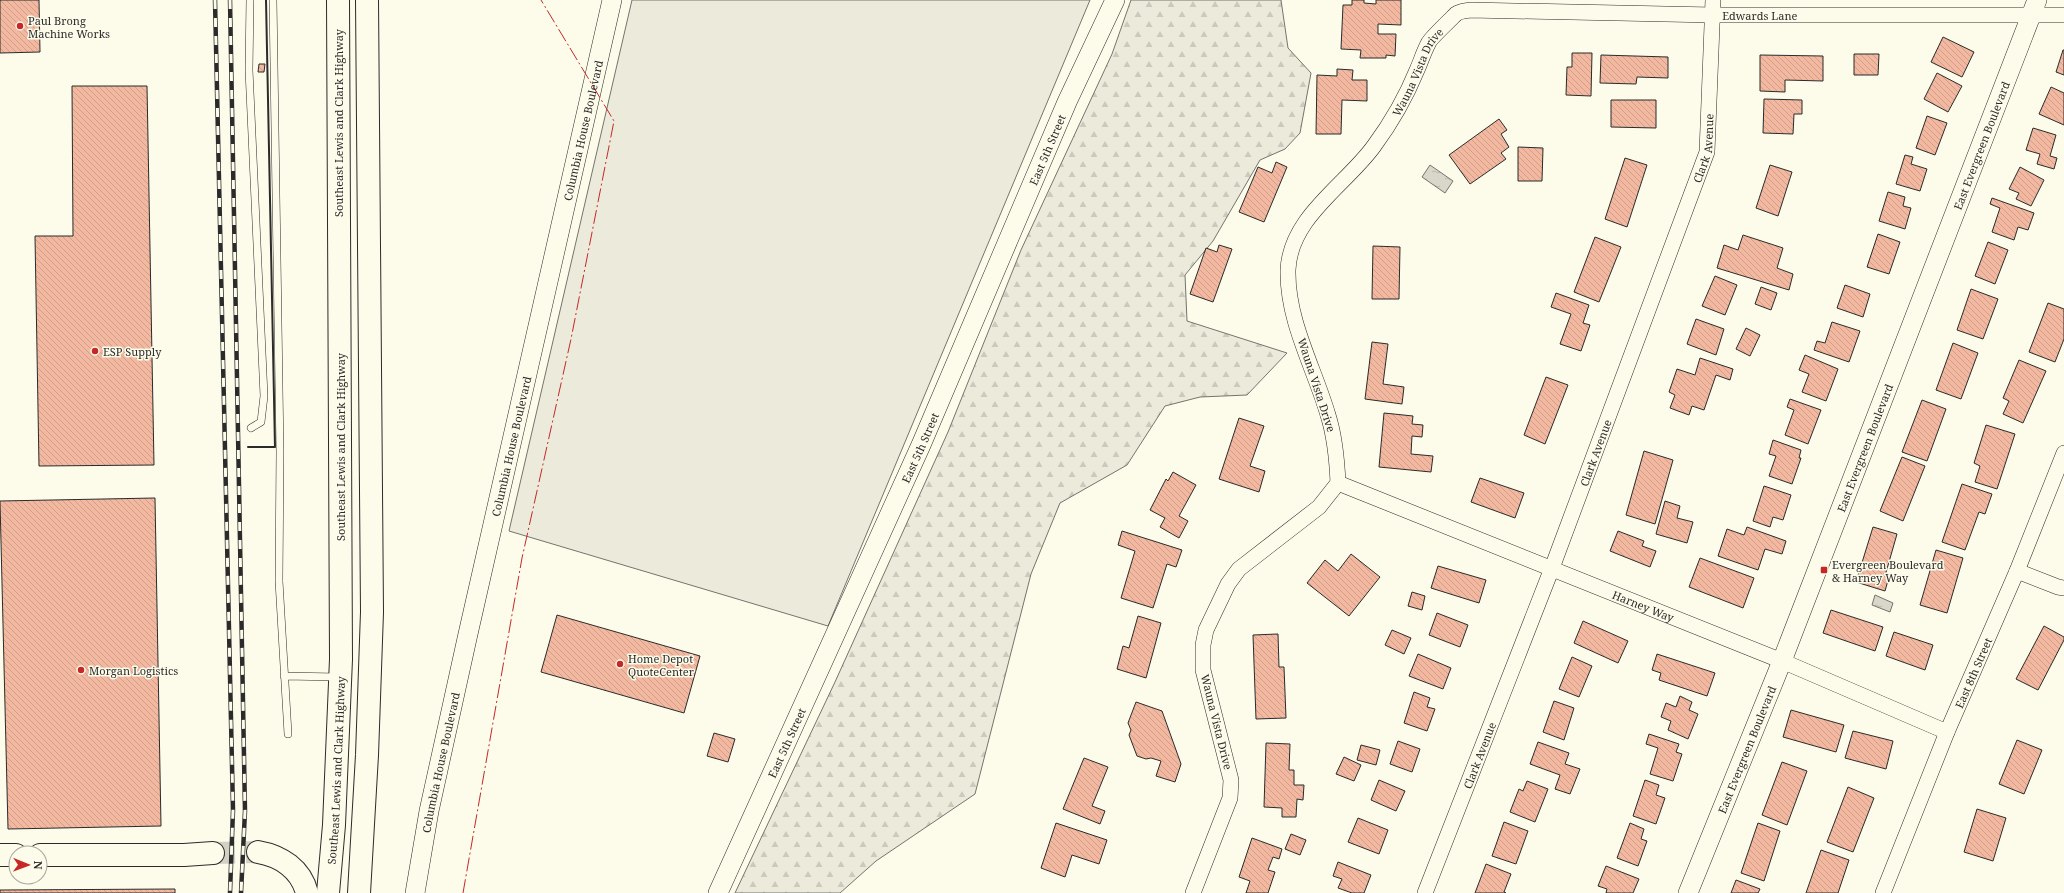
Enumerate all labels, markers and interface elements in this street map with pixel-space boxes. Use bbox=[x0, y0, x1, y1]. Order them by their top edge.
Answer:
street label: Edwards Lane bbox=[1722, 8, 1797, 23]
place label: Paul Brong Machine Works bbox=[28, 13, 110, 41]
marker: Paul Brong Machine Works bbox=[15, 21, 25, 31]
street label: Wauna Vista Drive bbox=[1388, 24, 1446, 119]
street label: Southeast Lewis and Clark Highway bbox=[331, 28, 346, 217]
street label: Columbia House Boulevard bbox=[559, 58, 606, 202]
street label: East Evergreen Boulevard bbox=[1949, 79, 2013, 212]
street label: East 5th Street bbox=[1025, 112, 1068, 187]
street label: Clark Avenue bbox=[1689, 113, 1716, 185]
street label: Wauna Vista Drive bbox=[1295, 336, 1339, 434]
place label: ESP Supply bbox=[103, 344, 162, 359]
marker: ESP Supply bbox=[90, 346, 100, 356]
street label: Southeast Lewis and Clark Highway bbox=[333, 352, 348, 541]
street label: Columbia House Boulevard bbox=[487, 374, 534, 518]
street label: East Evergreen Boulevard bbox=[1833, 381, 1896, 514]
street label: East 5th Street bbox=[897, 410, 942, 485]
street label: Clark Avenue bbox=[1576, 417, 1614, 488]
place label: Evergreen Boulevard & Harney Way bbox=[1832, 557, 1944, 585]
marker: Evergreen Boulevard & Harney Way bbox=[1819, 565, 1829, 575]
street label: Harney Way bbox=[1610, 586, 1677, 625]
street label: East 8th Street bbox=[1951, 635, 1995, 710]
place label: Home Depot QuoteCenter bbox=[628, 651, 695, 679]
marker: Home Depot QuoteCenter bbox=[615, 659, 625, 669]
place label: Morgan Logistics bbox=[89, 663, 178, 678]
marker: Morgan Logistics bbox=[76, 665, 86, 675]
street label: Wauna Vista Drive bbox=[1198, 673, 1236, 771]
street label: Southeast Lewis and Clark Highway bbox=[323, 675, 348, 865]
street label: East Evergreen Boulevard bbox=[1714, 683, 1779, 815]
street label: Columbia House Boulevard bbox=[418, 690, 463, 834]
street label: East 5th Street bbox=[764, 705, 809, 780]
street label: Clark Avenue bbox=[1459, 720, 1499, 791]
north arrow bbox=[8, 845, 48, 885]
text: N bbox=[31, 861, 46, 870]

